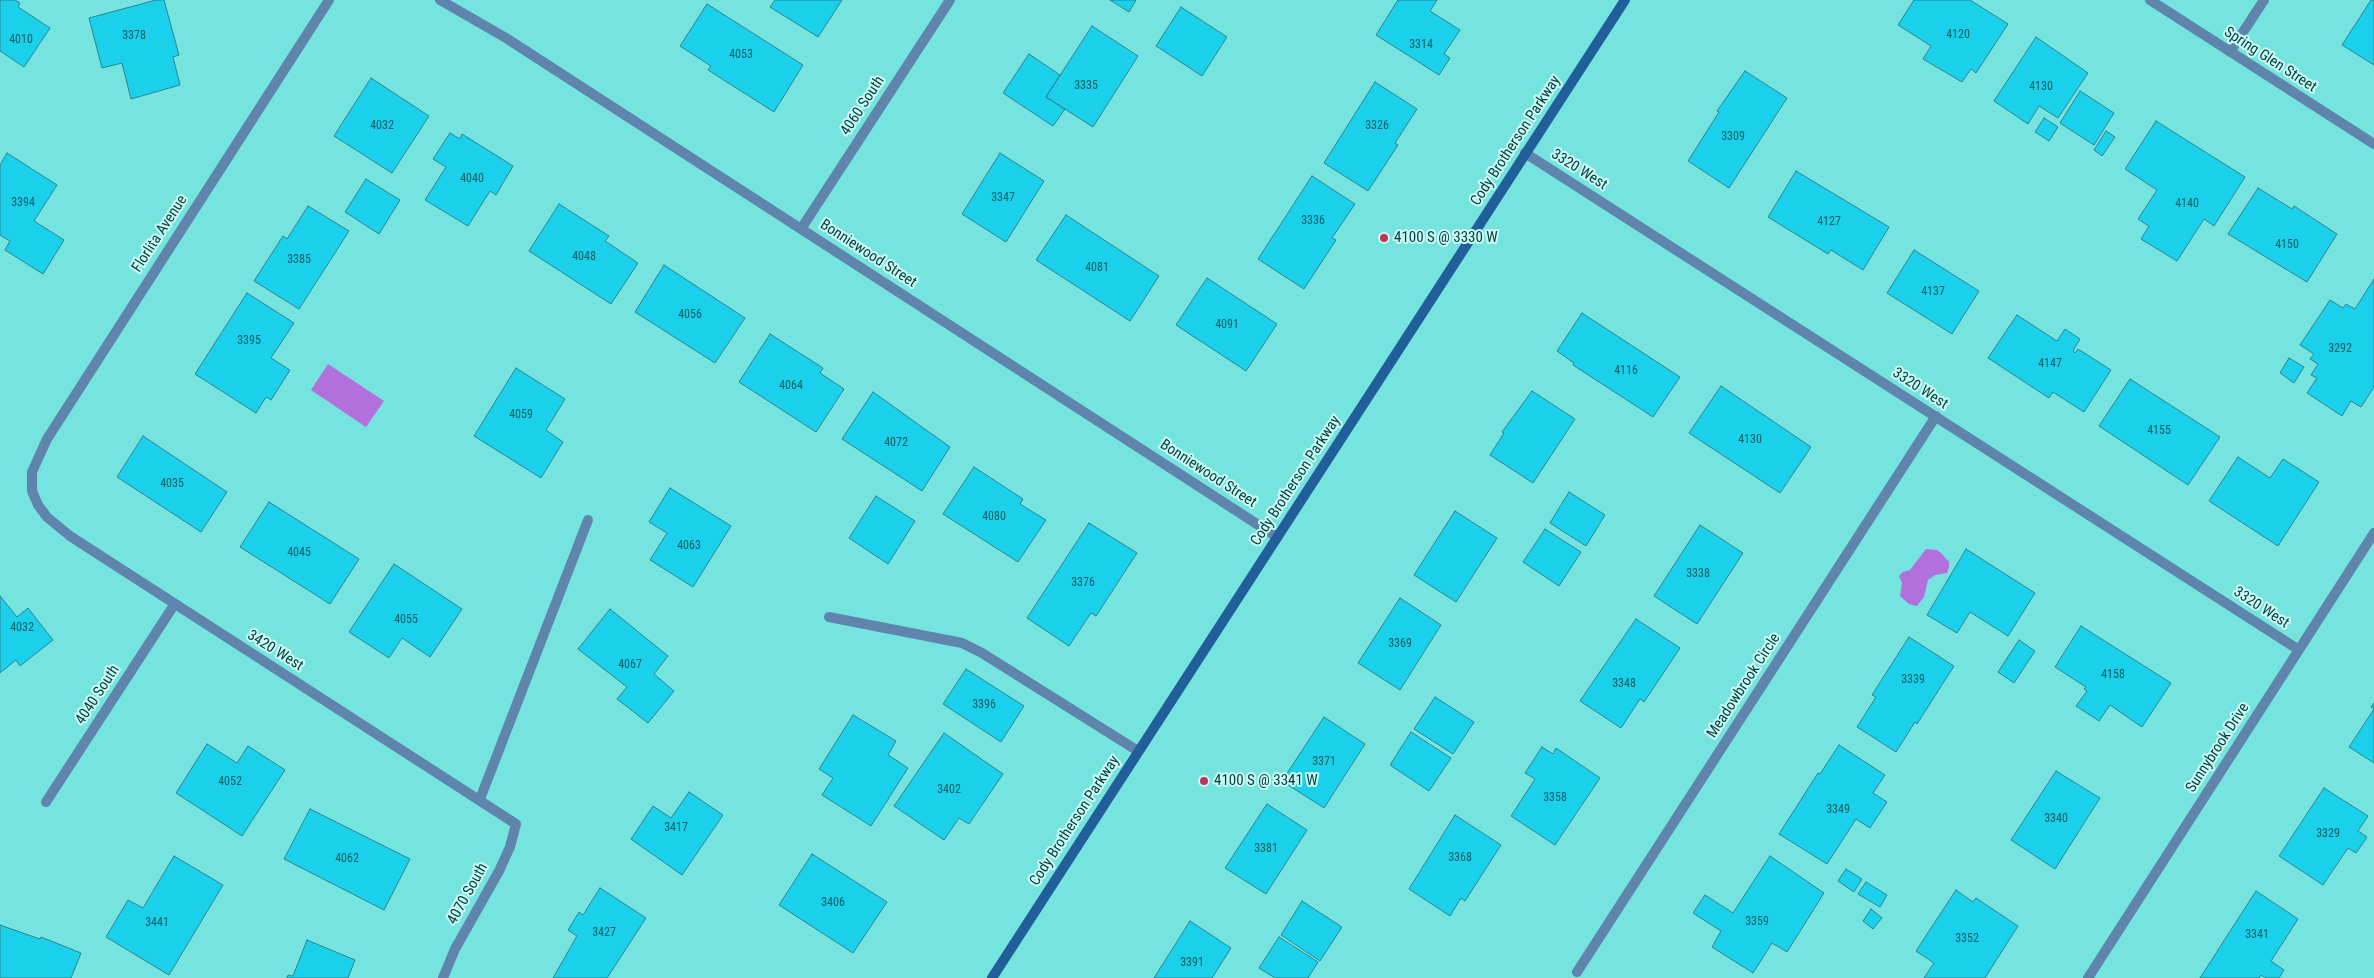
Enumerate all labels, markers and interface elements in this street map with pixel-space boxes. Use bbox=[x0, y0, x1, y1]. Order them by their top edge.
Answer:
street label: Spring Glen Street bbox=[2220, 23, 2320, 97]
house number: 4120 bbox=[1946, 28, 1970, 42]
house number: 3378 bbox=[122, 29, 146, 43]
house number: 4010 bbox=[9, 33, 33, 47]
house number: 3314 bbox=[1409, 38, 1433, 52]
house number: 4053 bbox=[729, 48, 753, 62]
street label: 4060 South bbox=[837, 73, 889, 139]
street label: Cody Brotherson Parkway bbox=[1467, 73, 1565, 209]
house number: 3335 bbox=[1074, 79, 1098, 93]
house number: 4130 bbox=[2029, 80, 2053, 94]
house number: 4032 bbox=[370, 119, 394, 133]
house number: 3326 bbox=[1365, 119, 1389, 133]
house number: 3309 bbox=[1721, 130, 1745, 144]
street label: 3320 West bbox=[1548, 146, 1610, 194]
house number: 4040 bbox=[460, 172, 484, 186]
house number: 3347 bbox=[991, 191, 1015, 205]
street label: Florlita Avenue bbox=[129, 192, 191, 276]
house number: 3394 bbox=[11, 196, 35, 210]
house number: 4140 bbox=[2175, 197, 2199, 211]
house number: 3336 bbox=[1301, 214, 1325, 228]
house number: 4127 bbox=[1817, 215, 1841, 229]
street label: Bonniewood Street bbox=[816, 216, 920, 292]
place label: 4100 S @ 3330 W bbox=[1394, 229, 1498, 247]
marker: 4100 S @ 3330 W bbox=[1378, 232, 1390, 244]
house number: 4150 bbox=[2275, 238, 2299, 252]
house number: 4048 bbox=[572, 250, 596, 264]
house number: 3385 bbox=[287, 253, 311, 267]
house number: 4081 bbox=[1085, 261, 1109, 275]
house number: 4137 bbox=[1921, 285, 1945, 299]
house number: 4056 bbox=[678, 308, 702, 322]
house number: 4091 bbox=[1215, 318, 1239, 332]
house number: 3395 bbox=[237, 334, 261, 348]
house number: 3292 bbox=[2328, 342, 2352, 356]
house number: 4147 bbox=[2038, 357, 2062, 371]
house number: 4116 bbox=[1614, 364, 1638, 378]
street label: 3320 West bbox=[1889, 364, 1951, 414]
house number: 4064 bbox=[779, 379, 803, 393]
house number: 4059 bbox=[509, 408, 533, 422]
street label: Cody Brotherson Parkway bbox=[1247, 413, 1345, 549]
house number: 4155 bbox=[2147, 424, 2171, 438]
house number: 4130 bbox=[1738, 433, 1762, 447]
house number: 4072 bbox=[884, 436, 908, 450]
street label: Bonniewood Street bbox=[1156, 436, 1260, 512]
house number: 4035 bbox=[160, 477, 184, 491]
house number: 4080 bbox=[982, 510, 1006, 524]
house number: 4063 bbox=[677, 539, 701, 553]
house number: 4045 bbox=[287, 546, 311, 560]
house number: 3338 bbox=[1686, 567, 1710, 581]
house number: 3376 bbox=[1071, 576, 1095, 590]
street label: 3320 West bbox=[2230, 583, 2292, 633]
house number: 4055 bbox=[394, 613, 418, 627]
house number: 4032 bbox=[10, 621, 34, 635]
street label: 3420 West bbox=[244, 627, 306, 675]
street label: Meadowbrook Circle bbox=[1703, 630, 1785, 742]
house number: 3369 bbox=[1388, 637, 1412, 651]
house number: 4067 bbox=[618, 658, 642, 672]
street label: 4040 South bbox=[72, 662, 124, 728]
house number: 4158 bbox=[2101, 668, 2125, 682]
house number: 3339 bbox=[1901, 673, 1925, 687]
house number: 3348 bbox=[1612, 677, 1636, 691]
house number: 3396 bbox=[972, 698, 996, 712]
street label: Sunnybrook Drive bbox=[2182, 700, 2254, 796]
street label: Cody Brotherson Parkway bbox=[1026, 753, 1124, 889]
house number: 3371 bbox=[1312, 755, 1336, 769]
place label: 4100 S @ 3341 W bbox=[1214, 772, 1318, 790]
house number: 4052 bbox=[218, 775, 242, 789]
marker: 4100 S @ 3341 W bbox=[1198, 775, 1210, 787]
house number: 3402 bbox=[937, 783, 961, 797]
house number: 3358 bbox=[1543, 791, 1567, 805]
house number: 3349 bbox=[1826, 803, 1850, 817]
house number: 3340 bbox=[2044, 812, 2068, 826]
house number: 3417 bbox=[664, 821, 688, 835]
house number: 3329 bbox=[2316, 827, 2340, 841]
house number: 3381 bbox=[1254, 842, 1278, 856]
house number: 3368 bbox=[1448, 851, 1472, 865]
house number: 4062 bbox=[335, 852, 359, 866]
street label: 4070 South bbox=[444, 860, 492, 928]
house number: 3406 bbox=[821, 896, 845, 910]
house number: 3359 bbox=[1745, 915, 1769, 929]
house number: 3441 bbox=[145, 916, 169, 930]
house number: 3427 bbox=[592, 926, 616, 940]
house number: 3341 bbox=[2245, 928, 2269, 942]
house number: 3352 bbox=[1955, 932, 1979, 946]
house number: 3391 bbox=[1180, 956, 1204, 970]

